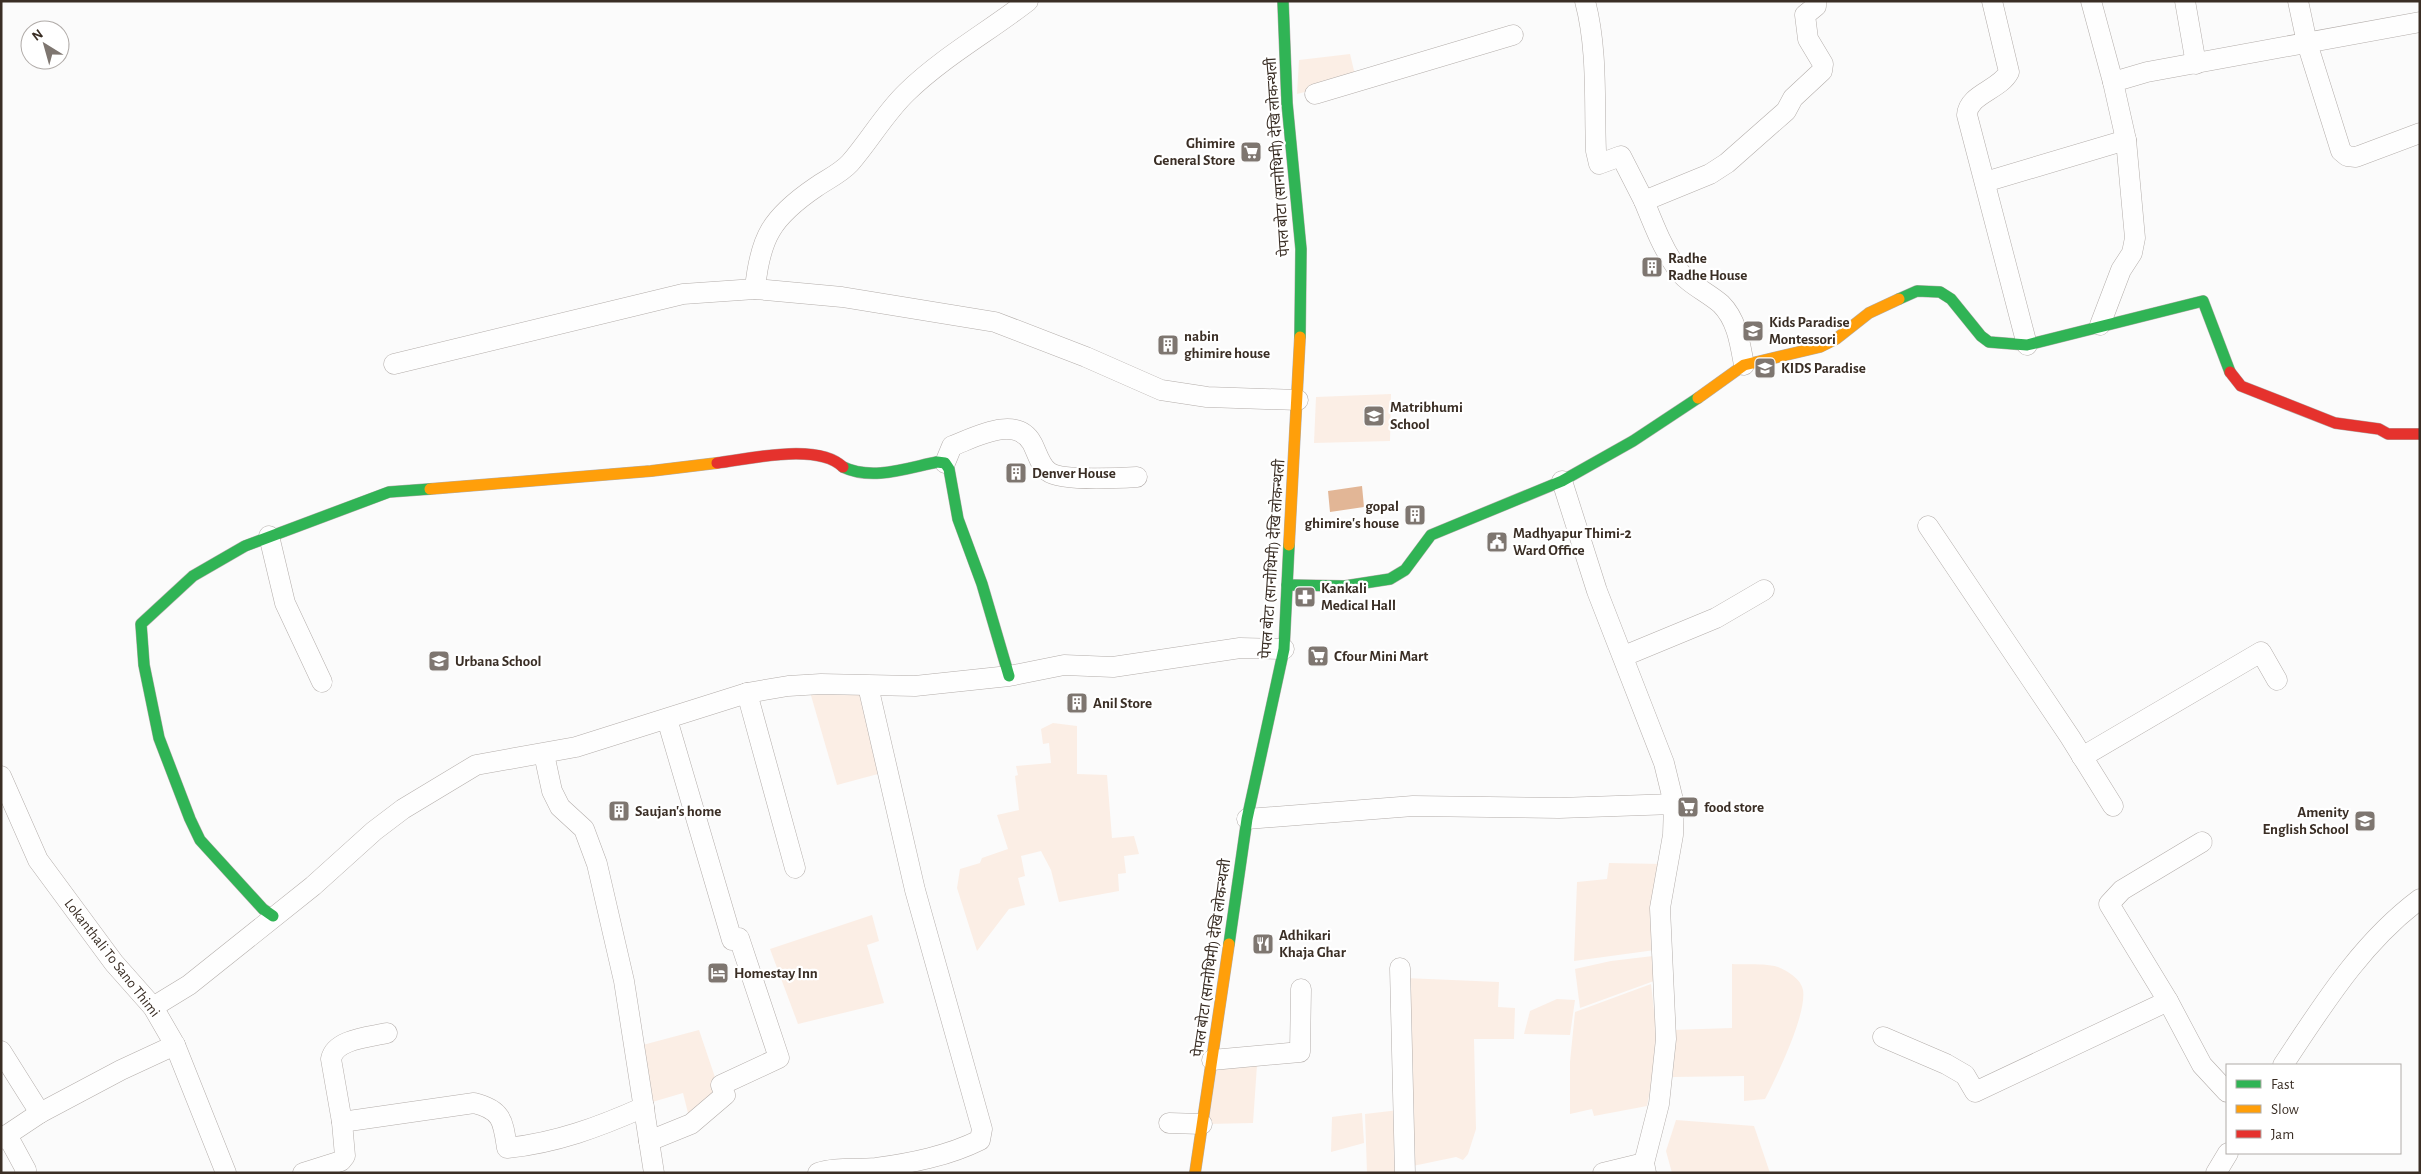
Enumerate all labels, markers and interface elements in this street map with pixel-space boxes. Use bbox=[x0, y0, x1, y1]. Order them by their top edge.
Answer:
north arrow bbox=[20, 20, 70, 70]
text: N bbox=[30, 27, 46, 44]
street label: पेपल बोटा (सानोथिमी) देखि लोकन्थली bbox=[1261, 56, 1292, 257]
place label: Ghimire General Store bbox=[1154, 136, 1235, 168]
supermarket icon: Ghimire General Store bbox=[1239, 140, 1263, 164]
place label: Radhe Radhe House bbox=[1668, 251, 1747, 283]
building icon: Radhe Radhe House bbox=[1640, 255, 1664, 279]
place label: Kids Paradise Montessori bbox=[1769, 315, 1850, 347]
school or university icon: Kids Paradise Montessori bbox=[1741, 319, 1765, 343]
place label: nabin ghimire house bbox=[1184, 329, 1270, 361]
building icon: nabin ghimire house bbox=[1156, 333, 1180, 357]
school or university icon: KIDS Paradise bbox=[1753, 356, 1777, 380]
place label: KIDS Paradise bbox=[1781, 361, 1866, 376]
place label: Matribhumi School bbox=[1390, 400, 1463, 432]
school or university icon: Matribhumi School bbox=[1362, 404, 1386, 428]
street label: पेपल बोटा (सानोथिमी) देखि लोकन्थली bbox=[1257, 458, 1288, 659]
building icon: Denver House bbox=[1004, 461, 1028, 485]
place label: Denver House bbox=[1032, 466, 1116, 481]
place label: gopal ghimire's house bbox=[1304, 499, 1399, 531]
building icon: gopal ghimire's house bbox=[1403, 503, 1427, 527]
place label: Madhyapur Thimi-2 Ward Office bbox=[1513, 526, 1632, 558]
public building icon: Madhyapur Thimi-2 Ward Office bbox=[1485, 530, 1509, 554]
place label: Kankali Medical Hall bbox=[1321, 581, 1396, 613]
pharmacy icon: Kankali Medical Hall bbox=[1293, 585, 1317, 609]
supermarket icon: Cfour Mini Mart bbox=[1306, 644, 1330, 668]
school or university icon: Urbana School bbox=[427, 649, 451, 673]
place label: Cfour Mini Mart bbox=[1334, 649, 1428, 664]
place label: Urbana School bbox=[455, 654, 542, 669]
building icon: Anil Store bbox=[1065, 691, 1089, 715]
place label: Anil Store bbox=[1093, 696, 1152, 711]
supermarket icon: food store bbox=[1676, 795, 1700, 819]
building icon: Saujan's home bbox=[607, 799, 631, 823]
place label: food store bbox=[1704, 800, 1764, 815]
place label: Saujan's home bbox=[635, 804, 721, 819]
place label: Amenity English School bbox=[2262, 805, 2349, 837]
school or university icon: Amenity English School bbox=[2353, 809, 2377, 833]
street label: पेपल बोटा (सानोथिमी) देखि लोकन्थली bbox=[1189, 857, 1233, 1058]
street label: Lokanthali To Sano Thimi bbox=[61, 896, 163, 1020]
place label: Adhikari Khaja Ghar bbox=[1279, 928, 1347, 960]
restaurant icon: Adhikari Khaja Ghar bbox=[1251, 932, 1275, 956]
hotel icon: Homestay Inn bbox=[706, 961, 730, 985]
place label: Homestay Inn bbox=[734, 966, 818, 981]
legend bbox=[2226, 1064, 2401, 1154]
text: Fast bbox=[2271, 1077, 2295, 1092]
text: Slow bbox=[2271, 1102, 2299, 1117]
text: Jam bbox=[2271, 1127, 2294, 1142]

